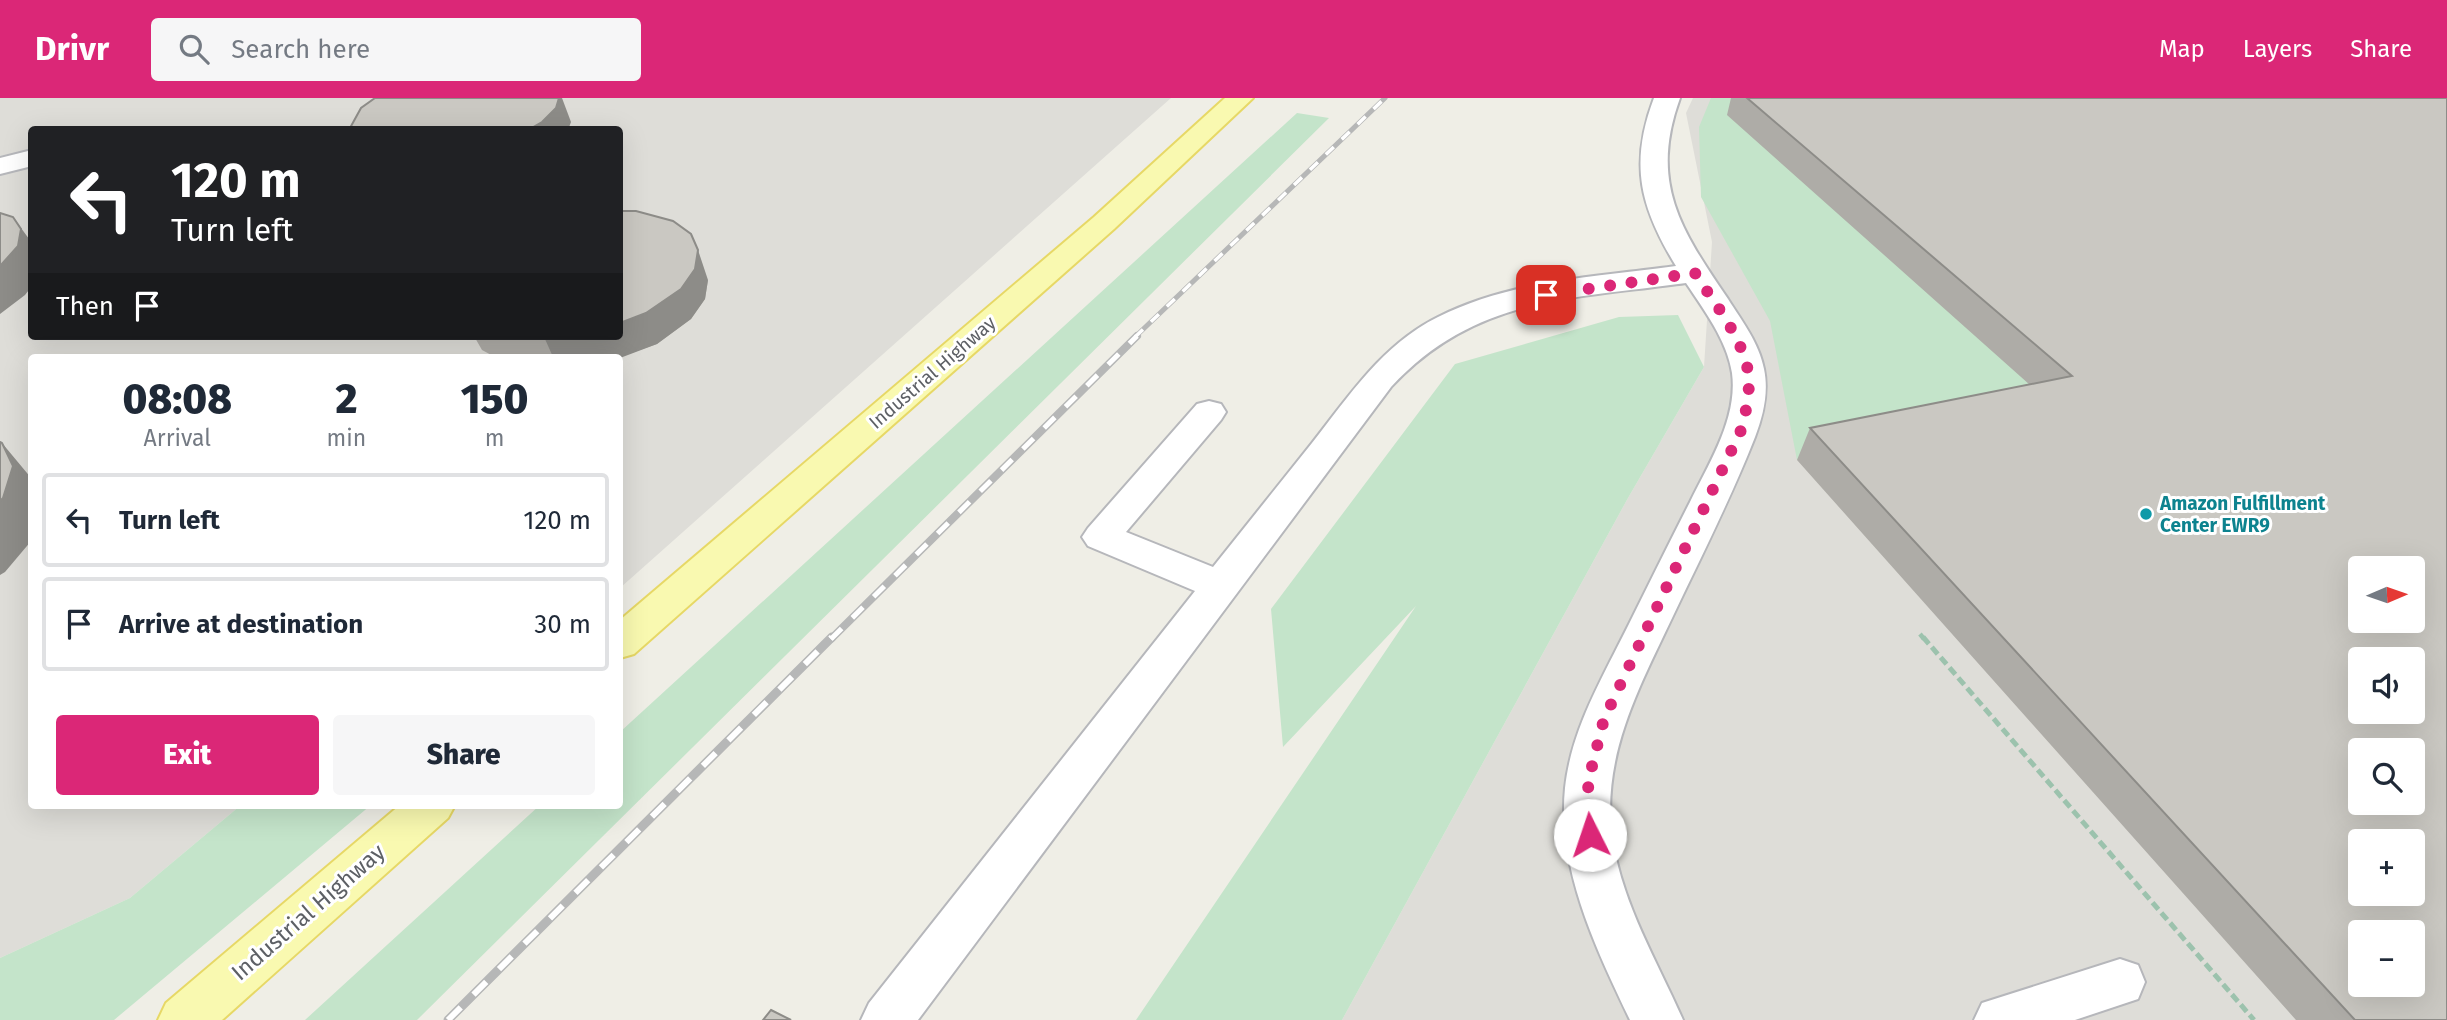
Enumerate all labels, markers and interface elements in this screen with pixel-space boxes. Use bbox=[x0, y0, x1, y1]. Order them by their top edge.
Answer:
search box bbox=[151, 18, 641, 81]
text: Drivr bbox=[35, 29, 109, 69]
icon: search bbox=[175, 30, 213, 68]
text: Search here bbox=[231, 34, 370, 65]
text: Map bbox=[2159, 35, 2205, 63]
text: Layers bbox=[2243, 35, 2312, 63]
text: Share bbox=[2350, 35, 2412, 63]
text: 120 m bbox=[171, 151, 301, 210]
icon: left bbox=[56, 154, 147, 245]
text: Turn left bbox=[171, 211, 293, 249]
pin bbox=[1516, 265, 1576, 325]
icon: arrive bbox=[1527, 276, 1565, 314]
icon: arrive bbox=[128, 287, 166, 325]
text: Then bbox=[56, 291, 114, 322]
street label: Industrial Highway bbox=[864, 311, 1001, 434]
text: 08:08 bbox=[123, 374, 232, 424]
text: 2 bbox=[335, 374, 357, 424]
text: 150 bbox=[461, 374, 528, 424]
text: Arrival bbox=[144, 424, 211, 452]
text: min bbox=[327, 424, 366, 452]
text: m bbox=[485, 424, 504, 452]
place label: Amazon Fulfillment Center EWR9 bbox=[2159, 492, 2326, 537]
icon: left bbox=[60, 501, 98, 539]
text: Turn left bbox=[119, 505, 220, 536]
text: 120 m bbox=[523, 505, 591, 536]
marker: Amazon Fulfillment Center EWR9 bbox=[2138, 506, 2154, 522]
north arrow bbox=[2348, 556, 2426, 634]
map controls bbox=[2348, 556, 2425, 997]
icon: arrive bbox=[60, 605, 98, 643]
text: Arrive at destination bbox=[119, 609, 363, 640]
text: 30 m bbox=[534, 609, 591, 640]
button: sound bbox=[2348, 647, 2425, 724]
button: Exit bbox=[56, 715, 319, 795]
button: Share bbox=[333, 715, 595, 795]
button: search bbox=[2348, 738, 2425, 815]
position arrow bbox=[1553, 798, 1627, 872]
button: + bbox=[2348, 829, 2425, 906]
street label: Industrial Highway bbox=[226, 837, 391, 986]
button: − bbox=[2348, 920, 2425, 997]

